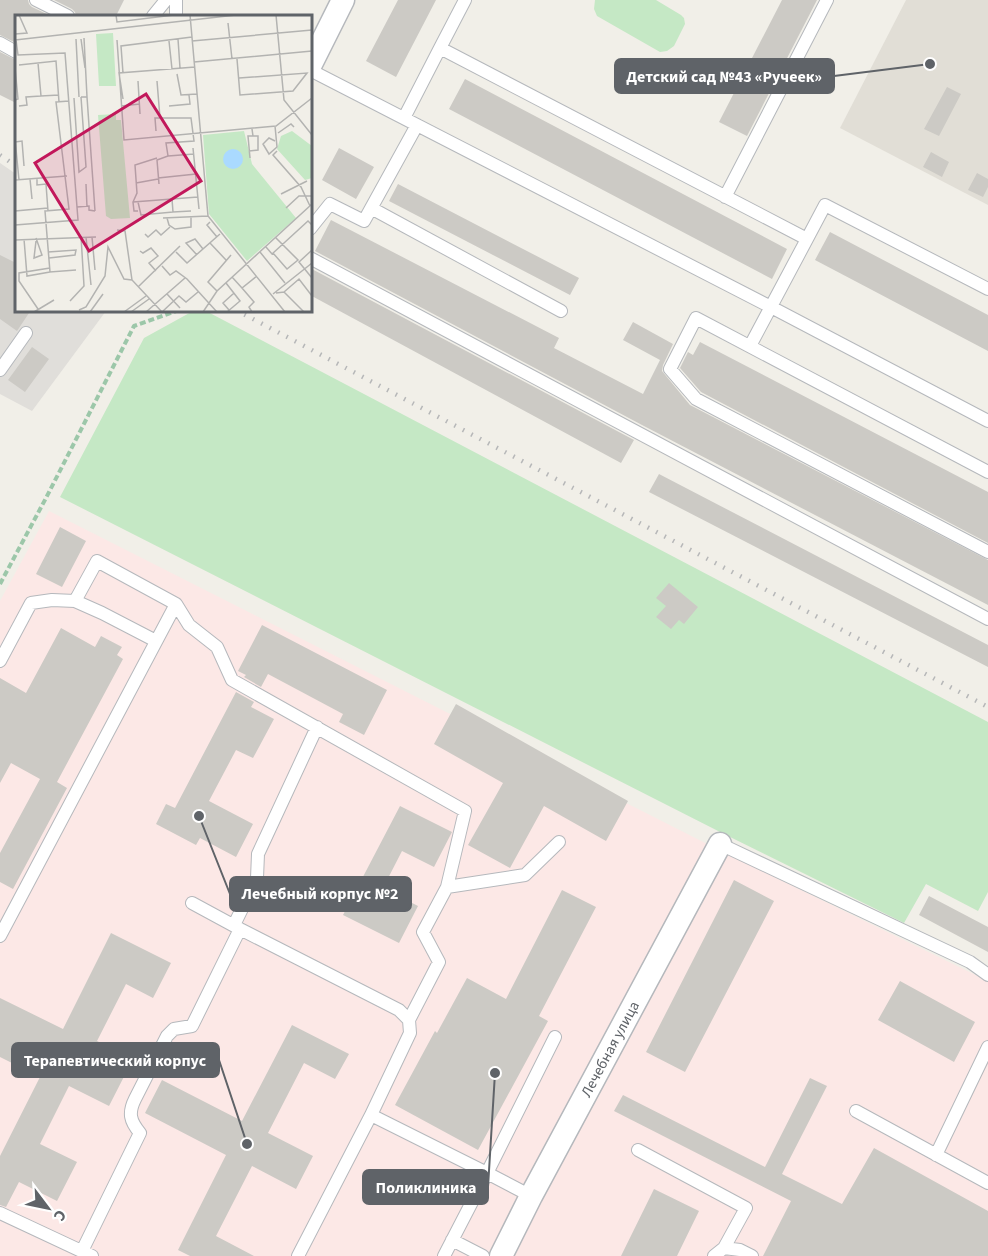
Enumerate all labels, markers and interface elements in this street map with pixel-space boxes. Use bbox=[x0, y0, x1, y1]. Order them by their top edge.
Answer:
inset map bbox=[15, 15, 312, 312]
callout: Детский сад №43 «Ручеек» bbox=[615, 59, 834, 93]
text: Детский сад №43 «Ручеек» bbox=[626, 66, 822, 88]
callout: Лечебный корпус №2 bbox=[230, 877, 411, 911]
text: Лечебный корпус №2 bbox=[241, 883, 398, 905]
street label: Лечебная улица bbox=[576, 997, 645, 1101]
callout: Терапевтический корпус bbox=[12, 1043, 219, 1077]
text: Терапевтический корпус bbox=[24, 1050, 207, 1072]
callout: Поликлиника bbox=[363, 1170, 488, 1204]
text: Поликлиника bbox=[376, 1177, 476, 1199]
north arrow bbox=[18, 1178, 78, 1238]
text: С bbox=[48, 1206, 72, 1225]

